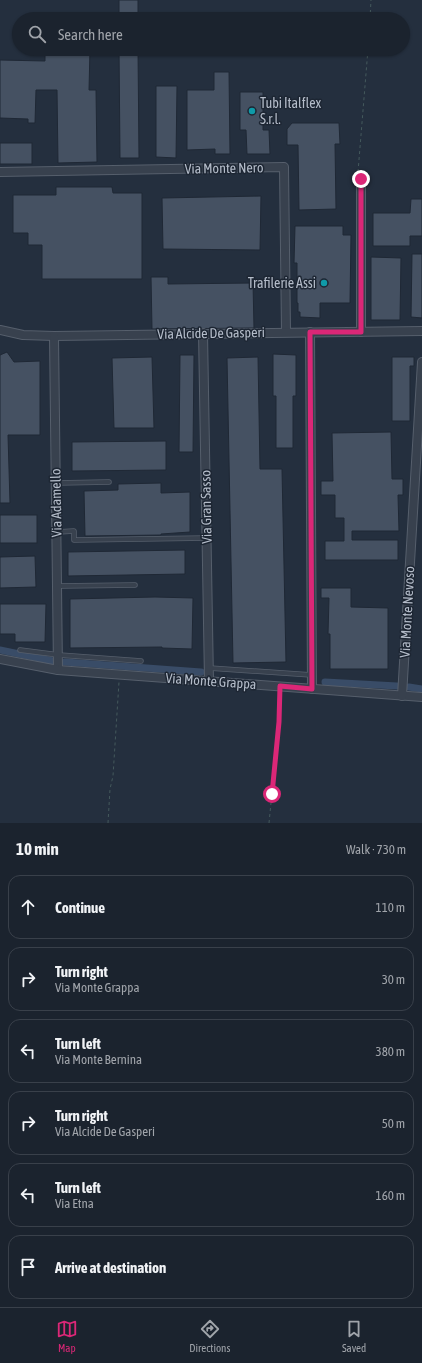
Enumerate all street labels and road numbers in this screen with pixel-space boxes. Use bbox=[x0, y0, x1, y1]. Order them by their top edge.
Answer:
street label: Via Monte Nero bbox=[184, 159, 264, 177]
street label: Via Alcide De Gasperi bbox=[157, 324, 265, 342]
street label: Via Adamello bbox=[47, 468, 65, 538]
street label: Via Gran Sasso bbox=[197, 470, 215, 544]
street label: Via Monte Nevoso bbox=[397, 566, 417, 658]
street label: Via Monte Grappa bbox=[165, 670, 257, 692]

